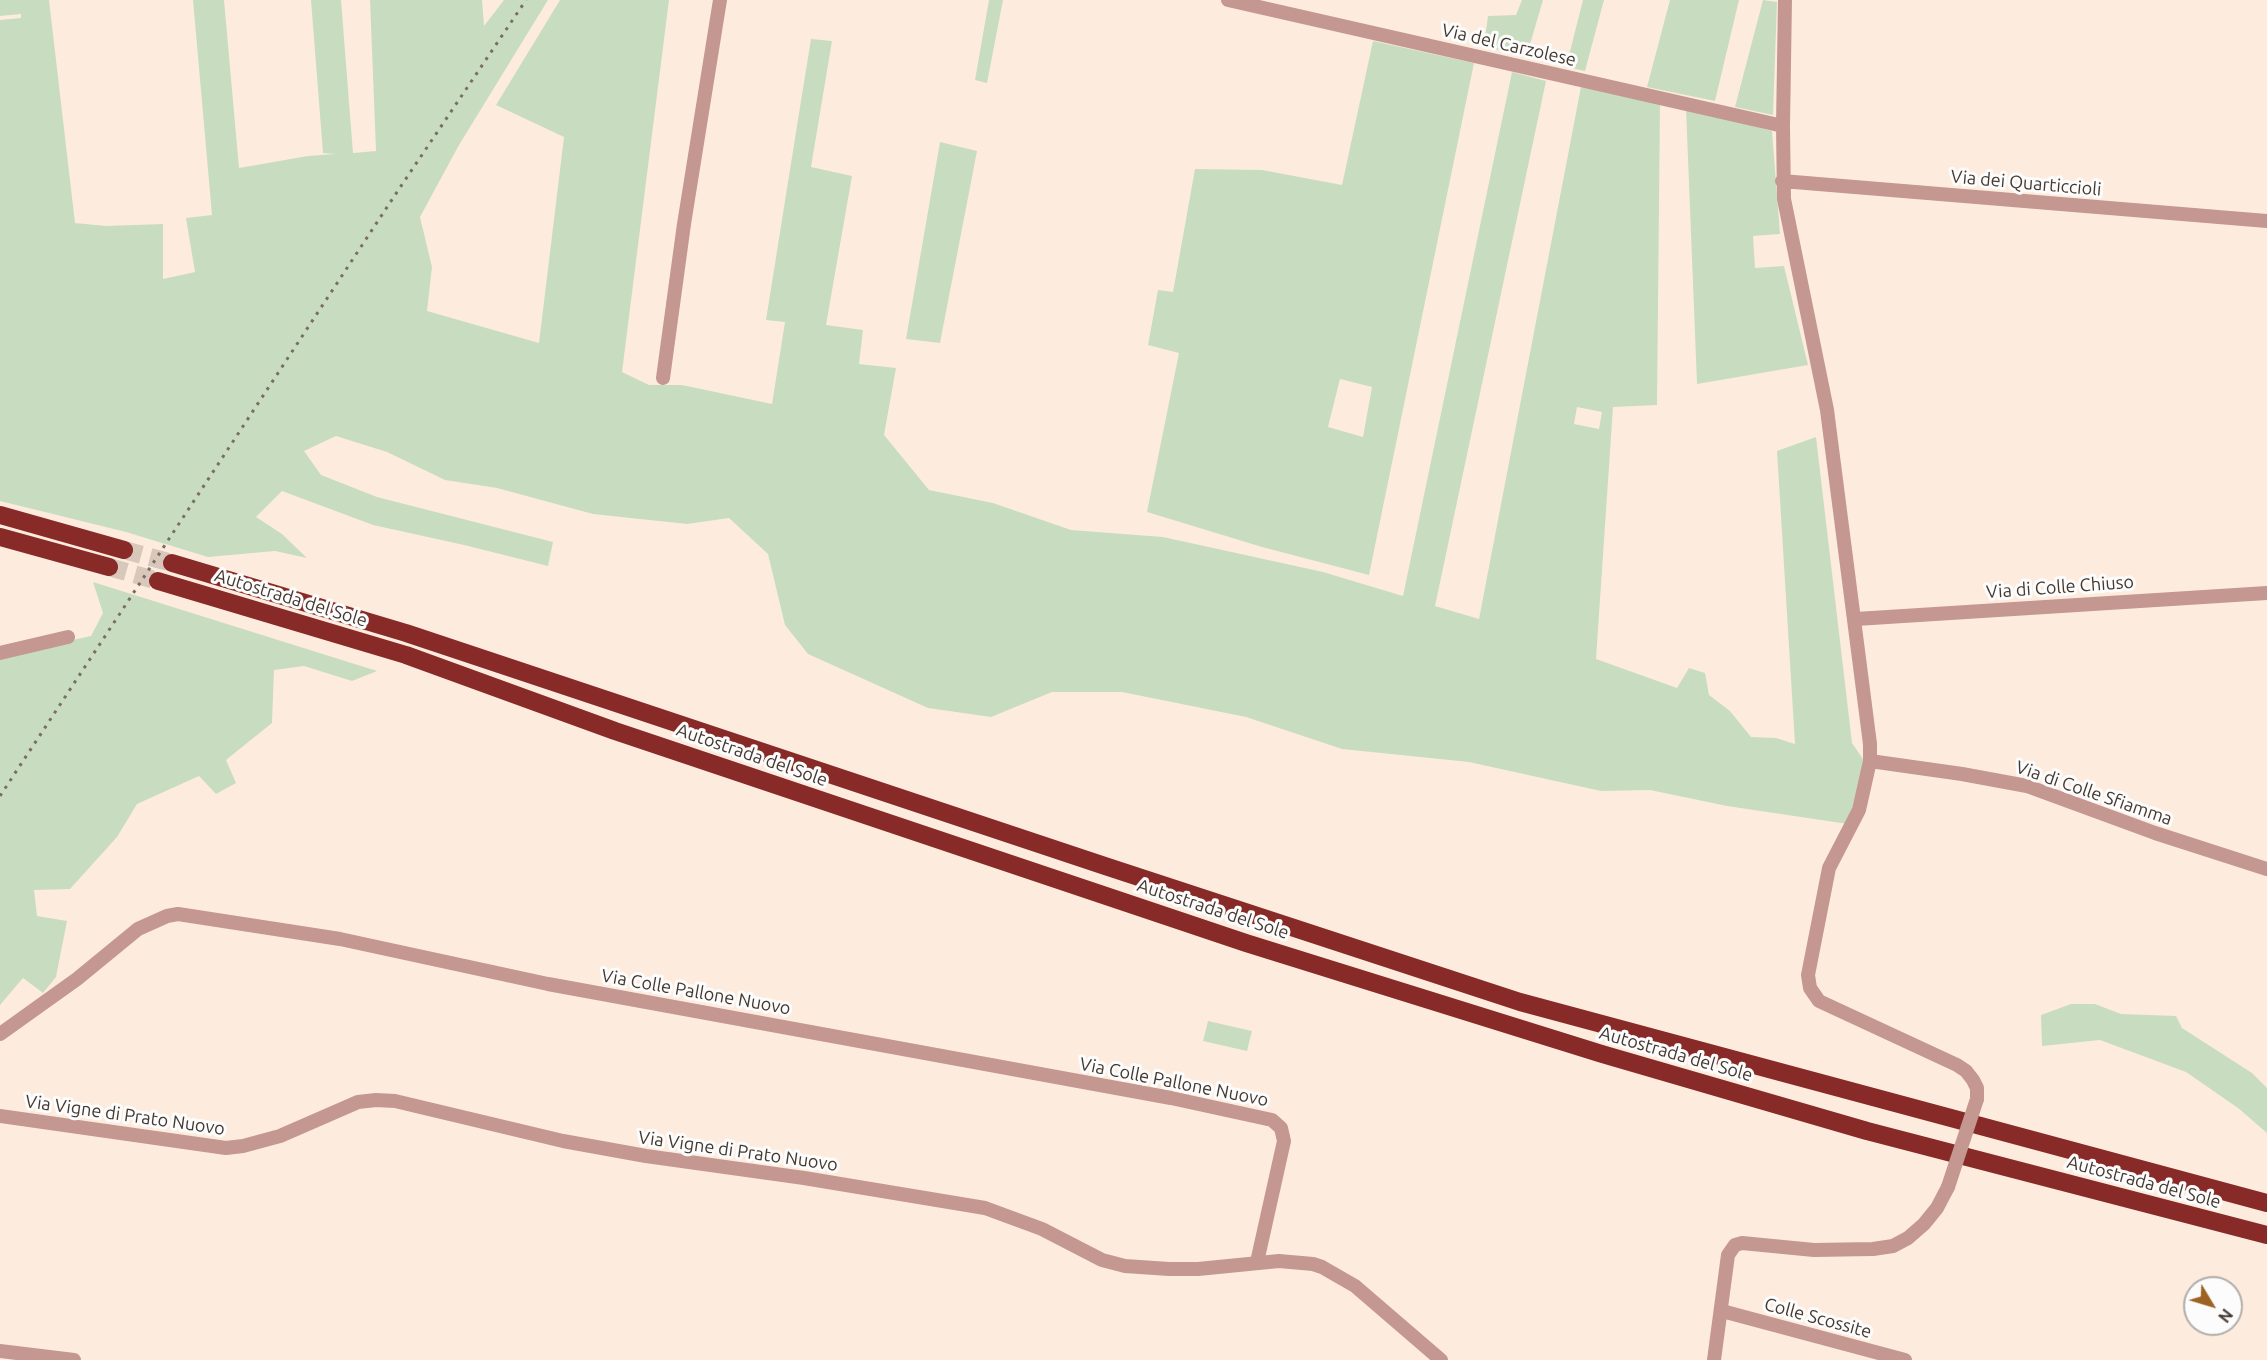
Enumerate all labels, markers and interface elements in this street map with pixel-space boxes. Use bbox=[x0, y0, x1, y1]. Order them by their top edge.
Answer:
street label: Via del Carzolese bbox=[1440, 19, 1578, 71]
street label: Via dei Quarticcioli bbox=[1950, 166, 2102, 200]
street label: Autostrada del Sole bbox=[212, 565, 370, 631]
street label: Via di Colle Chiuso bbox=[1985, 571, 2135, 603]
street label: Autostrada del Sole bbox=[674, 719, 830, 791]
street label: Via di Colle Sfiamma bbox=[2013, 756, 2175, 830]
street label: Autostrada del Sole bbox=[1134, 874, 1292, 944]
street label: Via Colle Pallone Nuovo bbox=[600, 965, 792, 1019]
street label: Autostrada del Sole bbox=[1597, 1022, 1755, 1086]
street label: Via Colle Pallone Nuovo bbox=[1078, 1053, 1270, 1111]
street label: Via Vigne di Prato Nuovo bbox=[24, 1090, 226, 1140]
street label: Via Vigne di Prato Nuovo bbox=[637, 1126, 839, 1176]
street label: Autostrada del Sole bbox=[2065, 1151, 2223, 1213]
north arrow bbox=[2183, 1276, 2243, 1336]
street label: Colle Scossite bbox=[1762, 1293, 1874, 1343]
text: N bbox=[2215, 1306, 2236, 1326]

